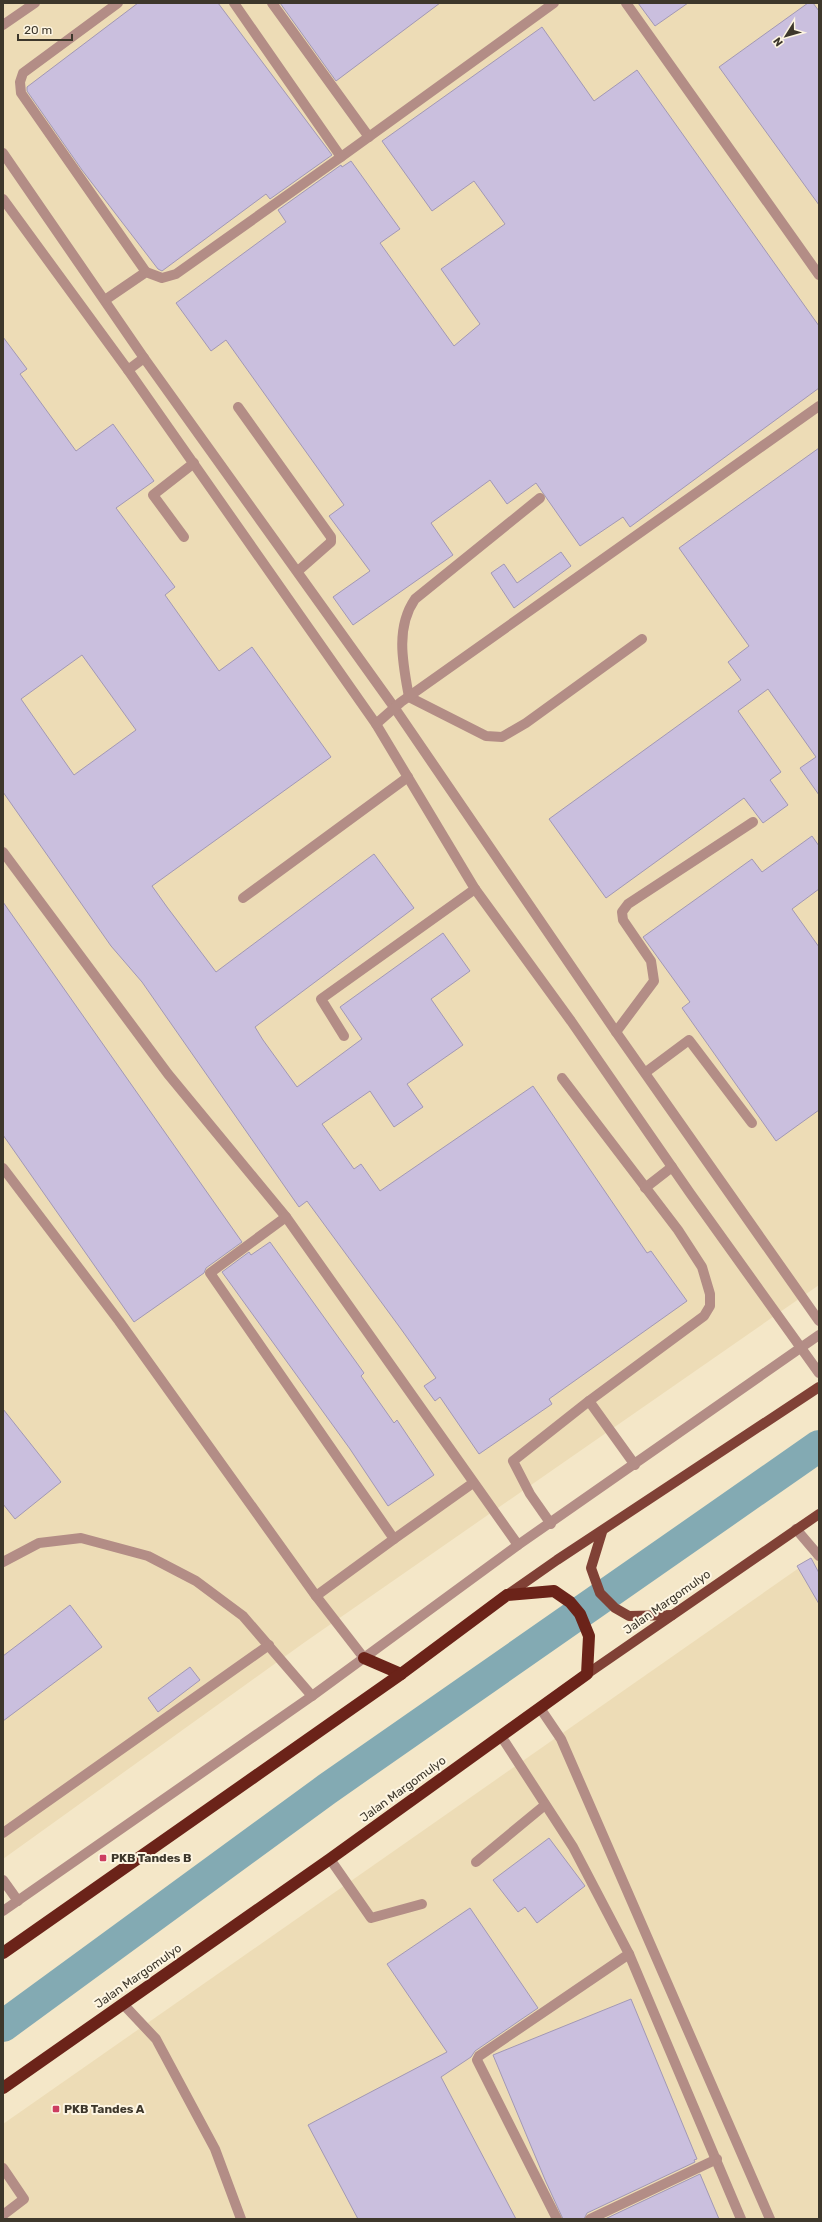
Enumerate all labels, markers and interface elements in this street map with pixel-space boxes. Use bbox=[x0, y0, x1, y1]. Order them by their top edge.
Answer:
scale bar bbox=[18, 16, 72, 42]
north arrow bbox=[766, 16, 806, 56]
text: 20 m bbox=[24, 23, 52, 37]
text: N bbox=[771, 35, 786, 49]
street label: Jalan Margomulyo bbox=[621, 1567, 713, 1637]
street label: Jalan Margomulyo bbox=[357, 1753, 449, 1825]
place label: PKB Tandes B bbox=[111, 1851, 191, 1865]
marker: PKB Tandes B bbox=[98, 1853, 108, 1863]
street label: Jalan Margomulyo bbox=[92, 1941, 184, 2011]
place label: PKB Tandes A bbox=[64, 2102, 145, 2116]
marker: PKB Tandes A bbox=[51, 2104, 61, 2114]

